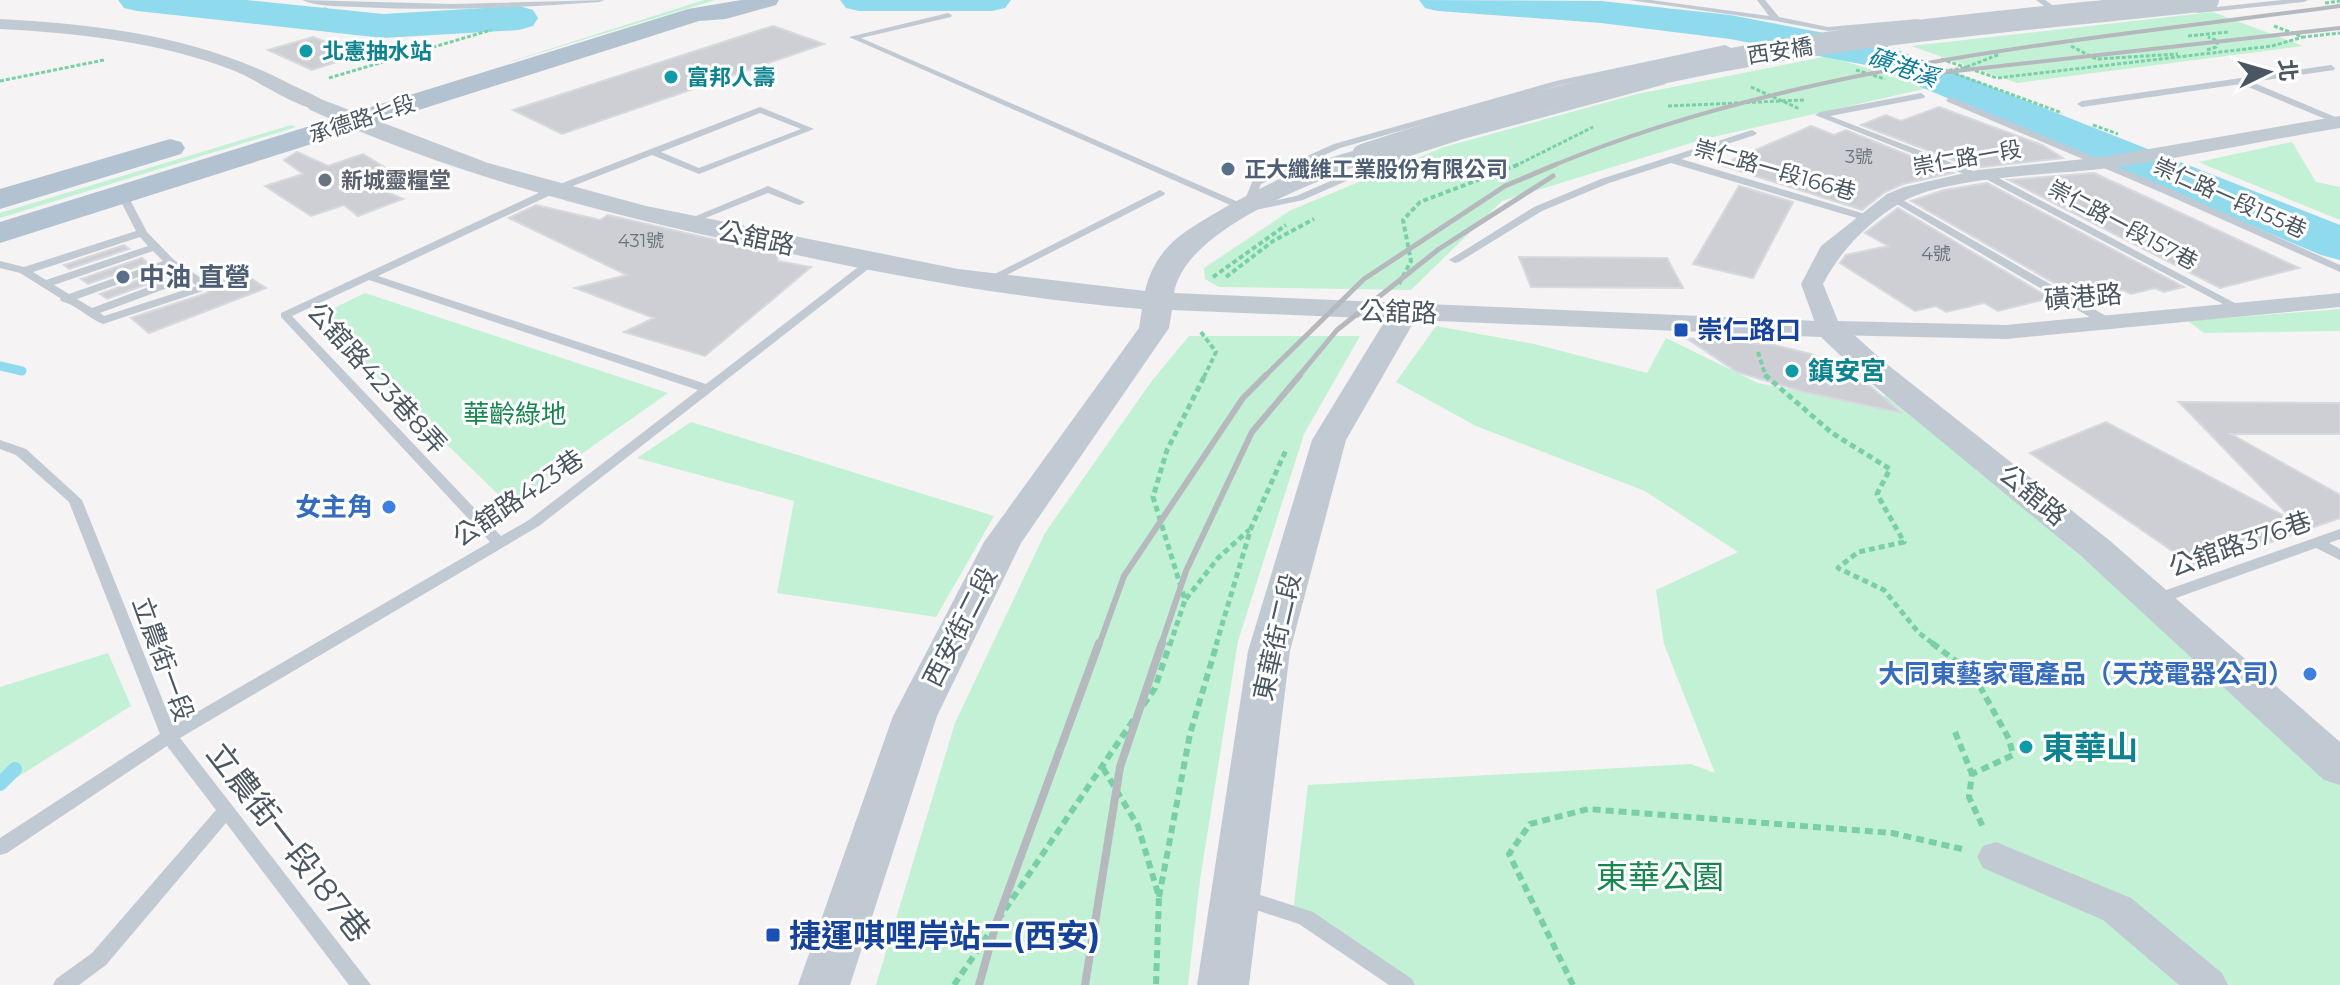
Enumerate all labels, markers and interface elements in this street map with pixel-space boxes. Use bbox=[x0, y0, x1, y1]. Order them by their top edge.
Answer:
north arrow bbox=[2228, 32, 2308, 112]
street label: 西安橋 bbox=[1745, 33, 1815, 69]
place label: 北憲抽水站 bbox=[322, 38, 432, 65]
marker: 北憲抽水站 bbox=[297, 42, 315, 60]
water label: 磺港溪 bbox=[1864, 42, 1945, 93]
text: 北 bbox=[2273, 58, 2302, 82]
place label: 富邦人壽 bbox=[687, 64, 775, 91]
marker: 富邦人壽 bbox=[662, 68, 680, 86]
street label: 承德路七段 bbox=[306, 89, 418, 149]
street label: 崇仁路一段166巷 bbox=[1691, 134, 1859, 206]
street label: 崇仁路一段 bbox=[1910, 135, 2024, 181]
house number: 3號 bbox=[1845, 146, 1873, 168]
street label: 崇仁路一段155巷 bbox=[2149, 152, 2311, 244]
place label: 正大纖維工業股份有限公司 bbox=[1244, 156, 1508, 183]
marker: 正大纖維工業股份有限公司 bbox=[1219, 160, 1237, 178]
place label: 新城靈糧堂 bbox=[341, 167, 451, 194]
marker: 新城靈糧堂 bbox=[316, 171, 334, 189]
street label: 崇仁路一段157巷 bbox=[2044, 174, 2202, 276]
street label: 公舘路 bbox=[715, 214, 797, 262]
house number: 431號 bbox=[618, 230, 664, 252]
house number: 4號 bbox=[1921, 243, 1951, 265]
place label: 中油 直營 bbox=[139, 261, 250, 293]
marker: 中油 直營 bbox=[114, 268, 132, 286]
street label: 磺港路 bbox=[2043, 278, 2123, 316]
street label: 公舘路 bbox=[1358, 295, 1438, 329]
street label: 公舘路423巷8弄 bbox=[300, 296, 454, 460]
place label: 崇仁路口 bbox=[1697, 314, 1801, 346]
marker: 崇仁路口 bbox=[1672, 321, 1690, 339]
place label: 鎮安宮 bbox=[1808, 355, 1886, 387]
marker: 鎮安宮 bbox=[1783, 362, 1801, 380]
park label: 華齡綠地 bbox=[463, 398, 567, 430]
street label: 公舘路423巷 bbox=[447, 443, 589, 553]
street label: 公舘路 bbox=[1993, 458, 2073, 532]
place label: 女主角 bbox=[295, 491, 373, 523]
marker: 女主角 bbox=[380, 498, 398, 516]
street label: 公舘路376巷 bbox=[2164, 505, 2316, 583]
street label: 西安街二段 bbox=[916, 562, 1004, 692]
street label: 東華街二段 bbox=[1247, 570, 1307, 704]
street label: 立農街一段 bbox=[126, 592, 200, 726]
place label: 大同東藝家電產品（天茂電器公司） bbox=[1878, 658, 2294, 690]
marker: 大同東藝家電產品（天茂電器公司） bbox=[2301, 665, 2319, 683]
place label: 東華山 bbox=[2042, 728, 2138, 767]
street label: 立農街一段187巷 bbox=[199, 734, 379, 950]
marker: 東華山 bbox=[2017, 738, 2035, 756]
park label: 東華公園 bbox=[1596, 857, 1724, 896]
place label: 捷運唭哩岸站二(西安) bbox=[789, 916, 1100, 955]
marker: 捷運唭哩岸站二(西安) bbox=[764, 926, 782, 944]

